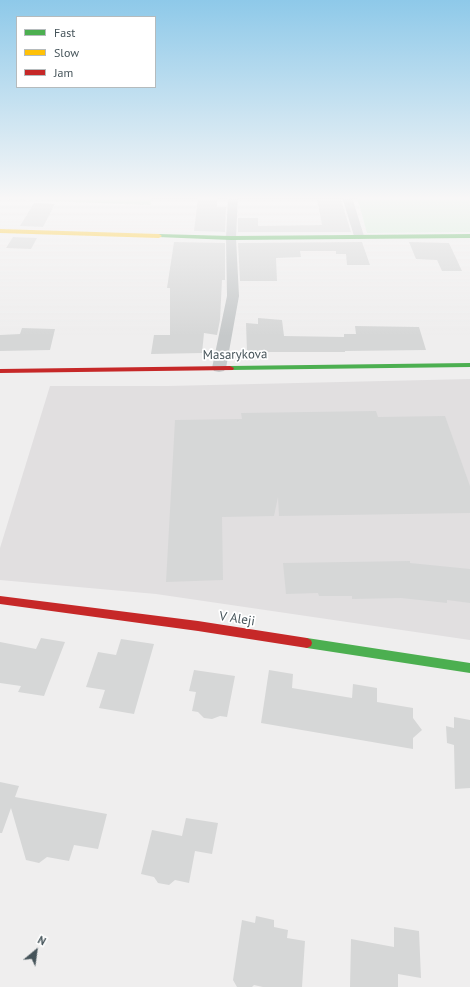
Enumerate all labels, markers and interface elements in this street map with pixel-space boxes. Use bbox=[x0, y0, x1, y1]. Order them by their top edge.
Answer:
legend bbox=[16, 16, 156, 88]
text: Fast bbox=[54, 25, 75, 40]
text: Slow bbox=[54, 45, 79, 60]
text: Jam bbox=[54, 65, 73, 80]
street label: Masarykova bbox=[203, 347, 267, 363]
street label: V Aleji bbox=[218, 608, 256, 630]
north arrow bbox=[16, 931, 56, 971]
text: N bbox=[35, 933, 48, 948]

